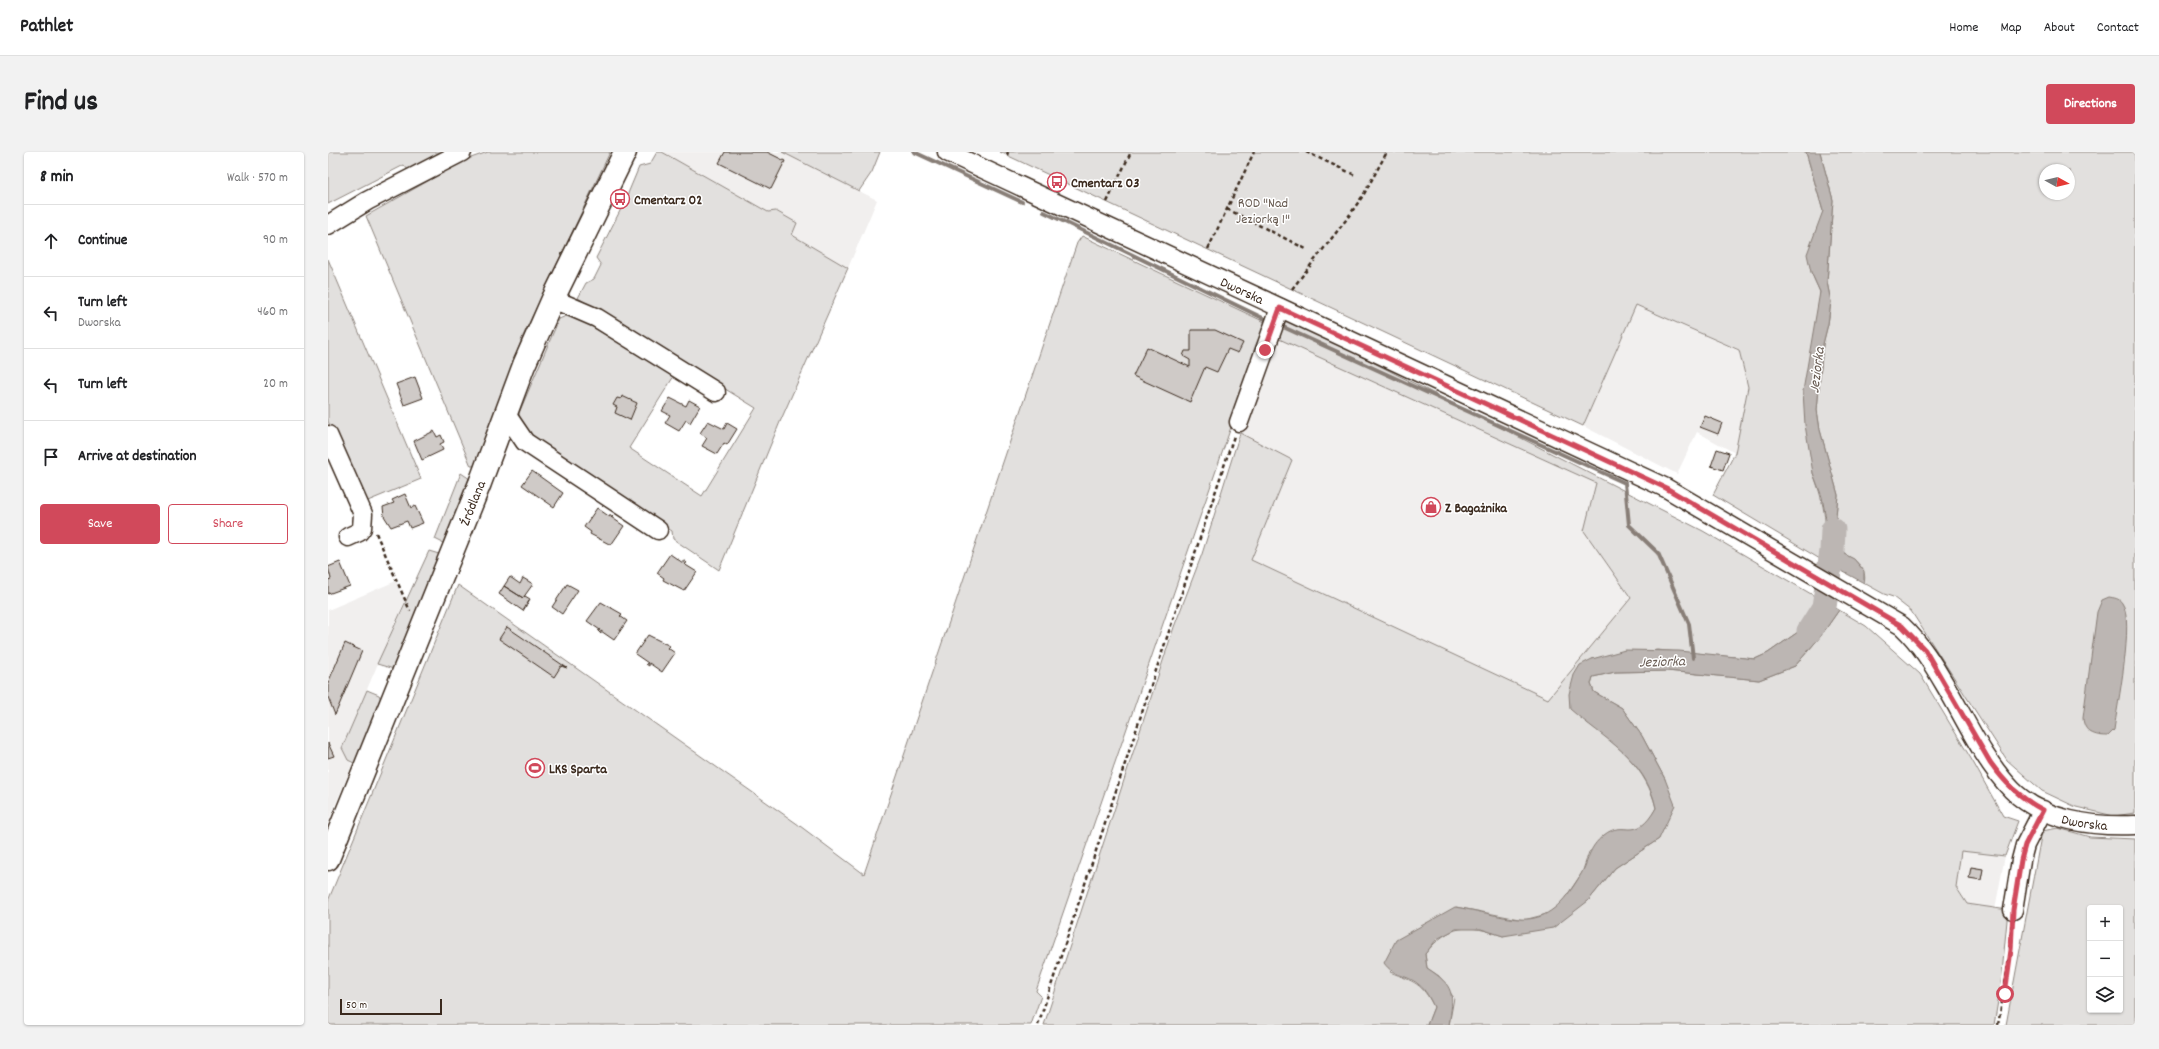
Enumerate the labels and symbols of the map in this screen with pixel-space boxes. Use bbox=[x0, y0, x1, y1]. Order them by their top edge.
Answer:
north arrow bbox=[2039, 164, 2075, 200]
bus stop icon: Cmentarz 03 bbox=[1046, 171, 1068, 193]
place label: Cmentarz 03 bbox=[1071, 174, 1139, 194]
bus stop icon: Cmentarz 02 bbox=[609, 188, 631, 210]
place label: Cmentarz 02 bbox=[634, 191, 702, 211]
park label: ROD "Nad Jeziorką 1" bbox=[1236, 194, 1290, 230]
street label: Dworska bbox=[1216, 273, 1267, 311]
route end bbox=[1256, 341, 1274, 359]
water label: Jeziorka bbox=[1804, 345, 1832, 394]
street label: Źródlana bbox=[456, 478, 492, 529]
shop icon: Z Bagażnika bbox=[1420, 496, 1442, 518]
place label: Z Bagażnika bbox=[1445, 499, 1508, 519]
water label: Jeziorka bbox=[1639, 651, 1686, 675]
sports icon: LKS Sparta bbox=[524, 757, 546, 779]
place label: LKS Sparta bbox=[549, 760, 608, 780]
street label: Dworska bbox=[2059, 810, 2108, 837]
route start bbox=[1996, 985, 2014, 1003]
scale bar bbox=[340, 997, 442, 1016]

